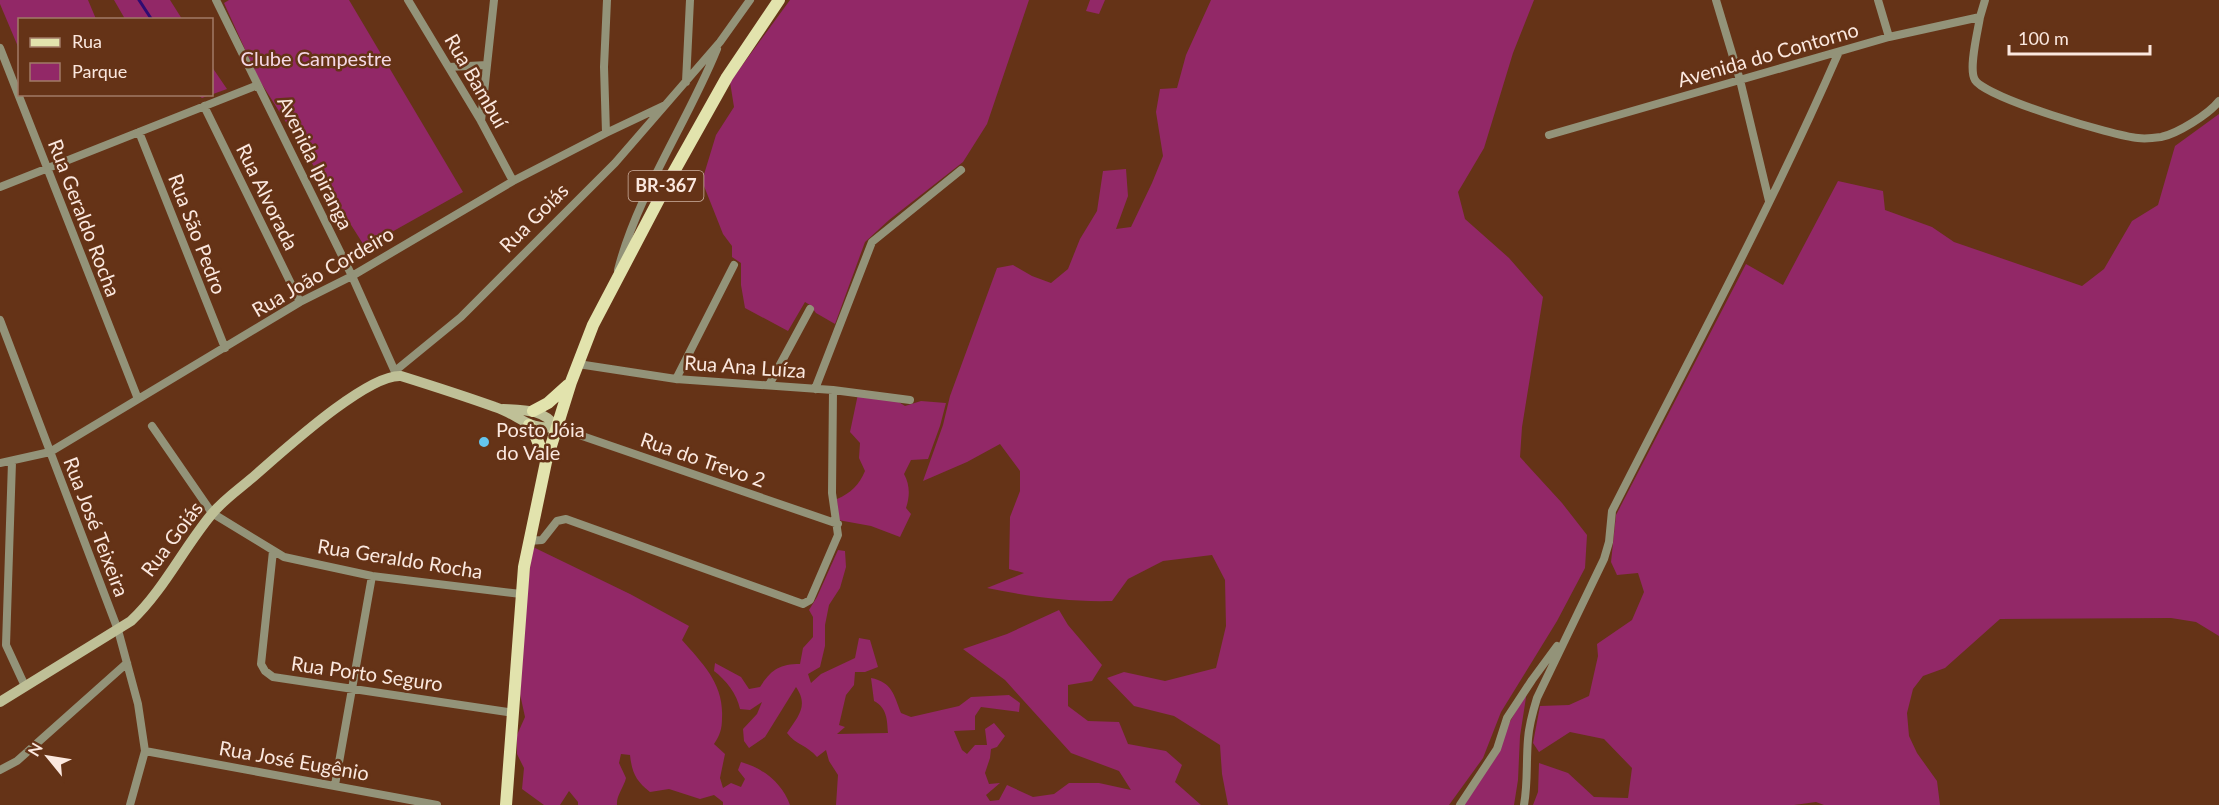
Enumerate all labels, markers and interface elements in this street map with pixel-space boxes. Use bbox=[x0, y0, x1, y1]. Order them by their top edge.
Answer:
street label: Avenida do Contorno bbox=[1675, 17, 1861, 91]
legend bbox=[18, 18, 213, 96]
scale bar bbox=[2009, 18, 2150, 56]
text: 100 m bbox=[2018, 27, 2069, 49]
street label: Rua Bambuí bbox=[440, 29, 514, 133]
text: Rua bbox=[72, 30, 102, 52]
park label: Clube Campestre bbox=[241, 46, 391, 70]
text: Parque bbox=[72, 60, 127, 82]
street label: Avenida Ipiranga bbox=[273, 92, 359, 233]
street label: Rua Geraldo Rocha bbox=[44, 136, 126, 300]
street label: Rua Alvorada bbox=[232, 139, 304, 254]
street label: Rua São Pedro bbox=[164, 170, 232, 297]
road number: BR-367 bbox=[628, 171, 704, 201]
street label: Rua Goiás bbox=[494, 178, 573, 257]
street label: Rua João Cordeiro bbox=[247, 221, 398, 321]
street label: Rua Ana Luíza bbox=[683, 350, 807, 382]
place label: Posto Jóia do Vale bbox=[496, 417, 585, 464]
street label: Rua do Trevo 2 bbox=[638, 426, 769, 492]
marker: Posto Jóia do Vale bbox=[477, 435, 491, 449]
street label: Rua José Teixeira bbox=[59, 453, 135, 600]
street label: Rua Goiás bbox=[135, 496, 207, 581]
street label: Rua Geraldo Rocha bbox=[316, 533, 484, 583]
street label: Rua Porto Seguro bbox=[290, 650, 445, 696]
north arrow bbox=[18, 727, 78, 787]
street label: Rua José Eugênio bbox=[217, 735, 371, 785]
text: N bbox=[23, 739, 46, 759]

